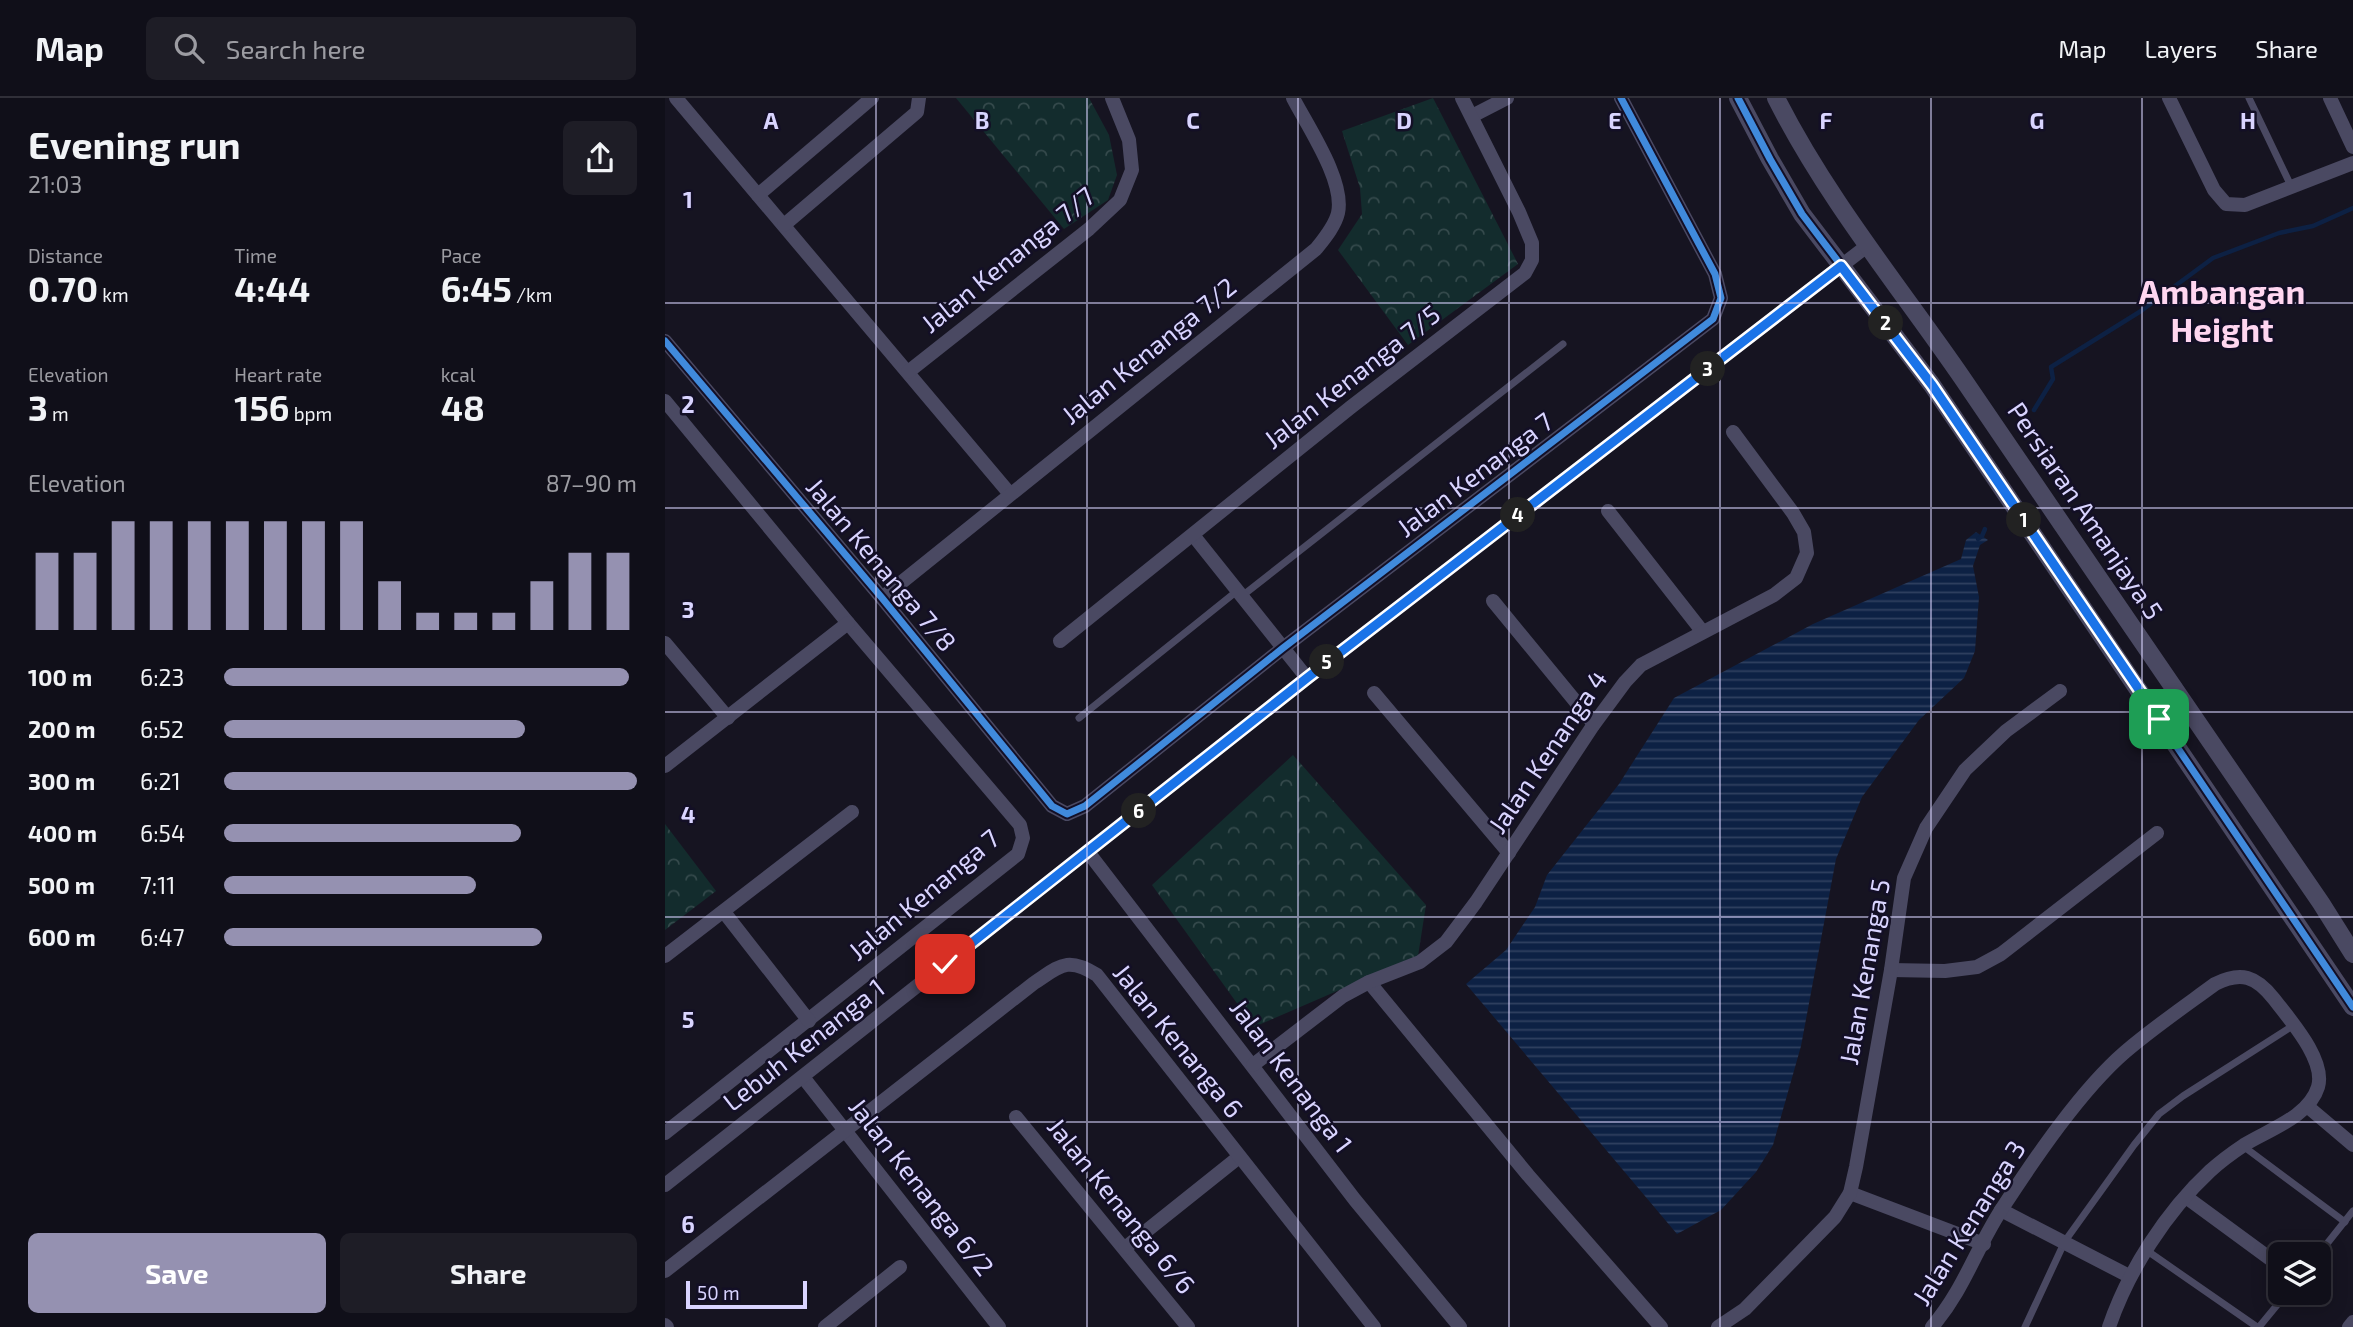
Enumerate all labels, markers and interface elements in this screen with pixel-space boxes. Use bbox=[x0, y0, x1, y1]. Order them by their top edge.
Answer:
search box bbox=[146, 17, 636, 80]
text: Map bbox=[35, 28, 104, 68]
icon: search bbox=[170, 29, 208, 67]
text: Search here bbox=[226, 33, 365, 64]
text: Map bbox=[2058, 34, 2106, 63]
text: Layers bbox=[2144, 34, 2217, 63]
text: Share bbox=[2255, 34, 2318, 63]
text: A bbox=[763, 106, 779, 134]
text: B bbox=[975, 106, 989, 134]
text: C bbox=[1186, 106, 1200, 134]
text: D bbox=[1396, 106, 1412, 134]
text: E bbox=[1608, 106, 1622, 134]
text: F bbox=[1820, 106, 1833, 134]
text: G bbox=[2030, 106, 2044, 134]
text: H bbox=[2240, 106, 2256, 134]
text: Evening run bbox=[28, 121, 241, 167]
button: share bbox=[563, 121, 637, 195]
text: 21:03 bbox=[28, 170, 82, 198]
street label: Jalan Kenanga 7/7 bbox=[914, 179, 1100, 338]
text: 1 bbox=[683, 185, 693, 213]
text: Distance bbox=[28, 244, 103, 267]
text: Time bbox=[234, 244, 277, 267]
text: Pace bbox=[441, 244, 482, 267]
text: 0.70 bbox=[28, 267, 98, 309]
text: 4:44 bbox=[234, 267, 310, 309]
text: 6:45 bbox=[441, 267, 512, 309]
street label: Jalan Kenanga 7/2 bbox=[1055, 270, 1241, 430]
district label: Ambangan Height bbox=[2139, 271, 2305, 349]
text: km bbox=[98, 283, 129, 306]
text: /km bbox=[512, 283, 552, 306]
street label: Jalan Kenanga 7/5 bbox=[1257, 298, 1445, 454]
pin: 2 bbox=[1869, 306, 1903, 341]
text: 2 bbox=[1880, 311, 1891, 334]
pin: 3 bbox=[1691, 352, 1725, 386]
text: 3 bbox=[1702, 357, 1713, 380]
text: Elevation bbox=[28, 363, 109, 386]
text: Heart rate bbox=[234, 363, 322, 386]
text: kcal bbox=[441, 363, 475, 386]
text: 3 bbox=[28, 386, 48, 428]
text: 156 bbox=[234, 386, 289, 428]
text: 48 bbox=[441, 386, 485, 428]
text: 2 bbox=[681, 390, 695, 418]
street label: Persiaran Amanjaya 5 bbox=[2002, 396, 2170, 625]
text: m bbox=[48, 402, 69, 425]
text: bpm bbox=[289, 402, 332, 425]
street label: Jalan Kenanga 7 bbox=[1390, 405, 1558, 543]
text: Elevation bbox=[28, 469, 126, 497]
text: 87–90 m bbox=[546, 469, 637, 497]
street label: Jalan Kenanga 7/8 bbox=[801, 471, 964, 657]
pin: 4 bbox=[1501, 498, 1535, 532]
pin: 1 bbox=[2007, 502, 2041, 538]
text: 4 bbox=[1511, 503, 1524, 526]
text: 1 bbox=[2019, 508, 2028, 531]
text: 3 bbox=[681, 595, 695, 623]
pin: 5 bbox=[1309, 644, 1345, 680]
text: 5 bbox=[1321, 650, 1332, 673]
text: 100 m bbox=[28, 663, 92, 691]
text: 6:23 bbox=[140, 663, 184, 691]
street label: Jalan Kenanga 4 bbox=[1481, 664, 1613, 839]
pin bbox=[2129, 689, 2189, 749]
icon: arrive bbox=[2140, 700, 2178, 738]
text: 200 m bbox=[28, 715, 96, 743]
text: 6:52 bbox=[140, 715, 184, 743]
text: 300 m bbox=[28, 767, 95, 795]
text: 6:21 bbox=[140, 767, 181, 795]
pin: 6 bbox=[1121, 794, 1156, 828]
text: 6 bbox=[1133, 799, 1144, 822]
text: 4 bbox=[681, 800, 695, 828]
text: 400 m bbox=[28, 819, 97, 847]
text: 6:54 bbox=[140, 819, 185, 847]
street label: Jalan Kenanga 7 bbox=[841, 822, 1005, 966]
text: 500 m bbox=[28, 871, 95, 899]
text: 7:11 bbox=[140, 871, 176, 899]
street label: Jalan Kenanga 5 bbox=[1832, 877, 1895, 1067]
text: 600 m bbox=[28, 923, 96, 951]
text: 6:47 bbox=[140, 923, 185, 951]
pin bbox=[915, 934, 975, 994]
icon: check bbox=[926, 945, 964, 983]
street label: Jalan Kenanga 6 bbox=[1108, 957, 1251, 1123]
street label: Lebuh Kenanga 1 bbox=[716, 971, 890, 1116]
street label: Jalan Kenanga 1 bbox=[1224, 992, 1360, 1158]
text: 5 bbox=[682, 1005, 694, 1033]
street label: Jalan Kenanga 6/2 bbox=[843, 1091, 1001, 1281]
street label: Jalan Kenanga 6/6 bbox=[1042, 1111, 1203, 1299]
street label: Jalan Kenanga 3 bbox=[1905, 1134, 2031, 1310]
text: 6 bbox=[681, 1210, 695, 1238]
button: Save bbox=[28, 1233, 326, 1313]
button: Share bbox=[340, 1233, 637, 1313]
map controls bbox=[2268, 1242, 2331, 1305]
button: layers bbox=[2268, 1242, 2331, 1305]
scale bar bbox=[686, 1278, 807, 1310]
text: 50 m bbox=[697, 1281, 740, 1304]

